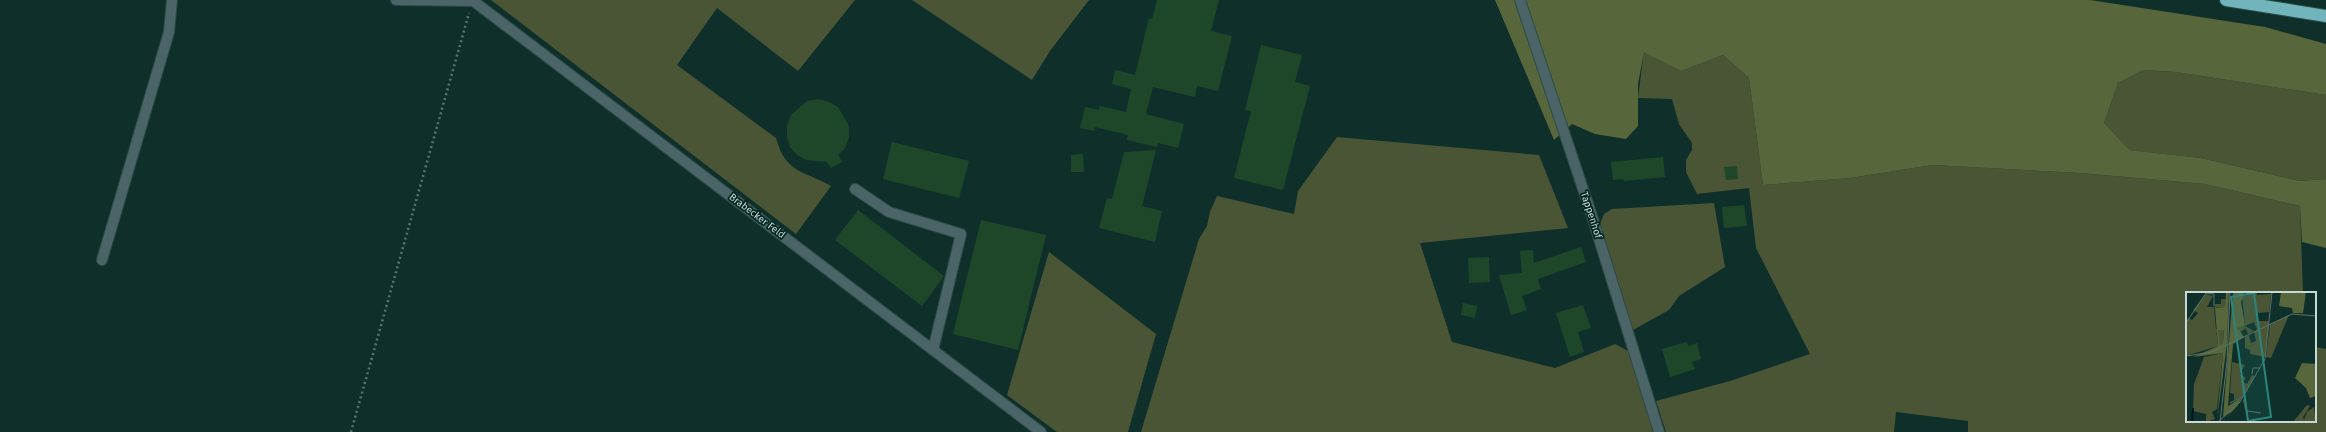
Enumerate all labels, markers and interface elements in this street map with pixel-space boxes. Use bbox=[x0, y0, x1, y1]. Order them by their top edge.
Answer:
street label: Tappenhof bbox=[1578, 190, 1604, 240]
street label: Brabecker Feld bbox=[727, 191, 787, 241]
inset map bbox=[2186, 292, 2316, 422]

